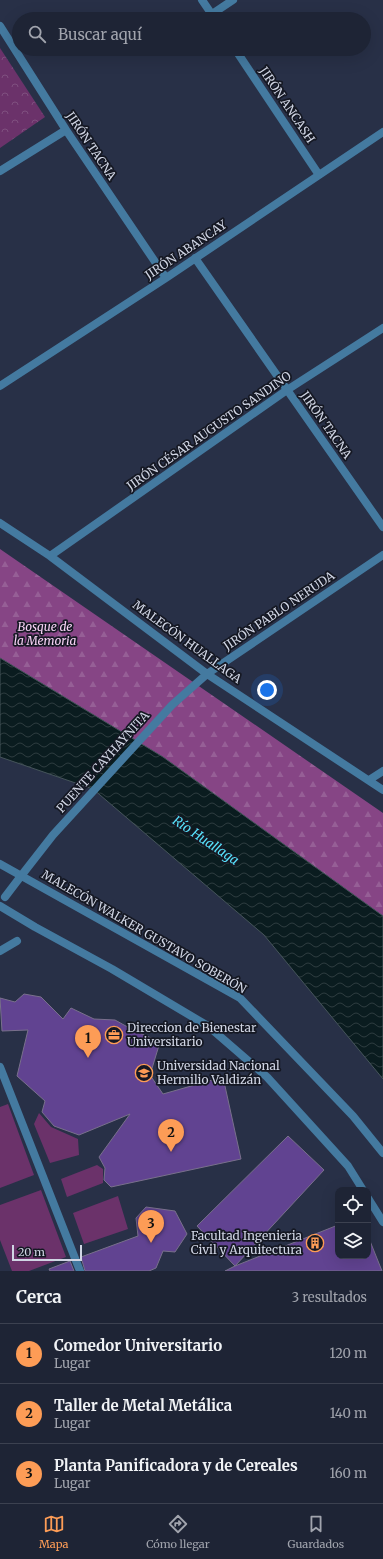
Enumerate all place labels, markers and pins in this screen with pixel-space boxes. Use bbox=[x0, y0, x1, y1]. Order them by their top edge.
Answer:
place label: Direccion de Bienestar Universitario bbox=[127, 1020, 257, 1049]
pin: 1 bbox=[75, 1025, 101, 1058]
office icon: Direccion de Bienestar Universitario bbox=[104, 1025, 124, 1045]
place label: Universidad Nacional Hermilio Valdizán bbox=[157, 1058, 280, 1087]
school or university icon: Universidad Nacional Hermilio Valdizán bbox=[134, 1063, 154, 1083]
pin: 2 bbox=[158, 1119, 184, 1152]
pin: 3 bbox=[138, 1210, 164, 1243]
place label: Facultad Ingenieria Civil y Arquitectura bbox=[191, 1228, 303, 1257]
building icon: Facultad Ingenieria Civil y Arquitectura bbox=[305, 1233, 325, 1253]

